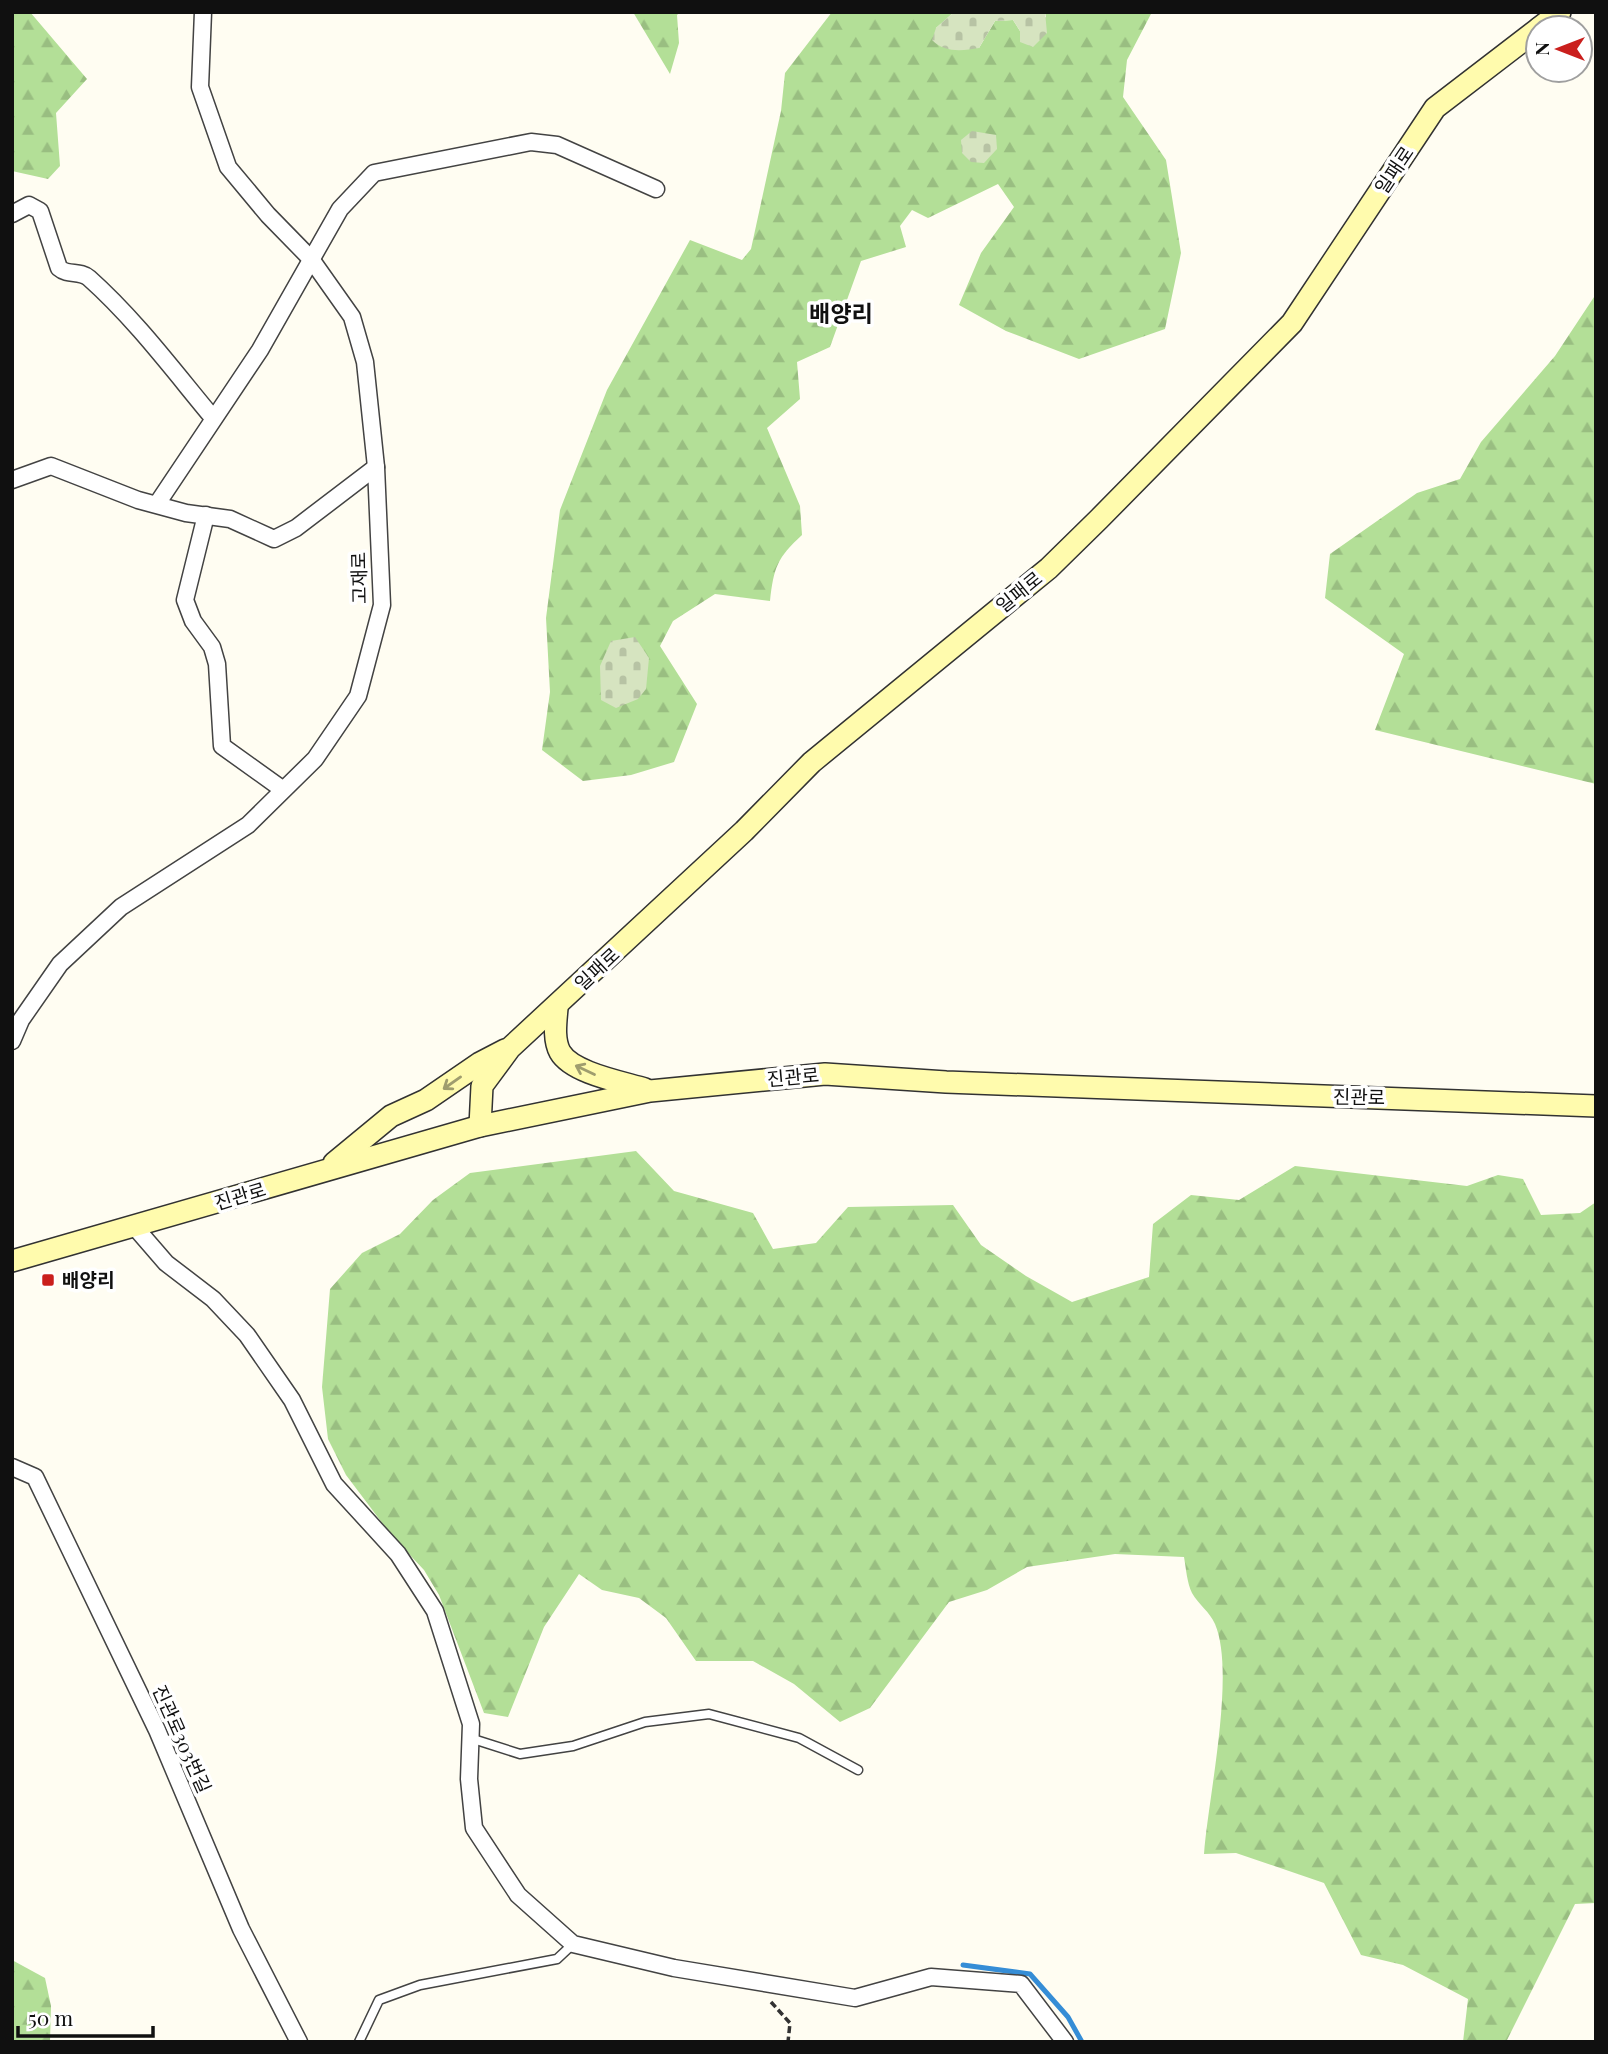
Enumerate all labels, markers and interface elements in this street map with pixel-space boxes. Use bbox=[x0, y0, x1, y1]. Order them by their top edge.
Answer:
north arrow bbox=[1524, 14, 1594, 84]
text: N bbox=[1528, 42, 1554, 56]
street label: 일패로 bbox=[1368, 140, 1419, 198]
district label: 배양리 bbox=[809, 297, 873, 328]
street label: 고재로 bbox=[345, 552, 371, 604]
street label: 일패로 bbox=[990, 565, 1047, 618]
street label: 일패로 bbox=[568, 941, 624, 996]
street label: 진관로 bbox=[766, 1061, 820, 1091]
one-way arrow bbox=[575, 1062, 596, 1076]
one-way arrow bbox=[443, 1076, 462, 1090]
street label: 진관로 bbox=[1333, 1083, 1385, 1109]
street label: 진관로 bbox=[211, 1175, 269, 1215]
place label: 배양리 bbox=[62, 1266, 114, 1292]
marker: 배양리 bbox=[40, 1272, 56, 1288]
street label: 진관로303번길 bbox=[147, 1680, 218, 1797]
scale bar bbox=[18, 1994, 152, 2038]
text: 50 m bbox=[28, 2003, 74, 2031]

